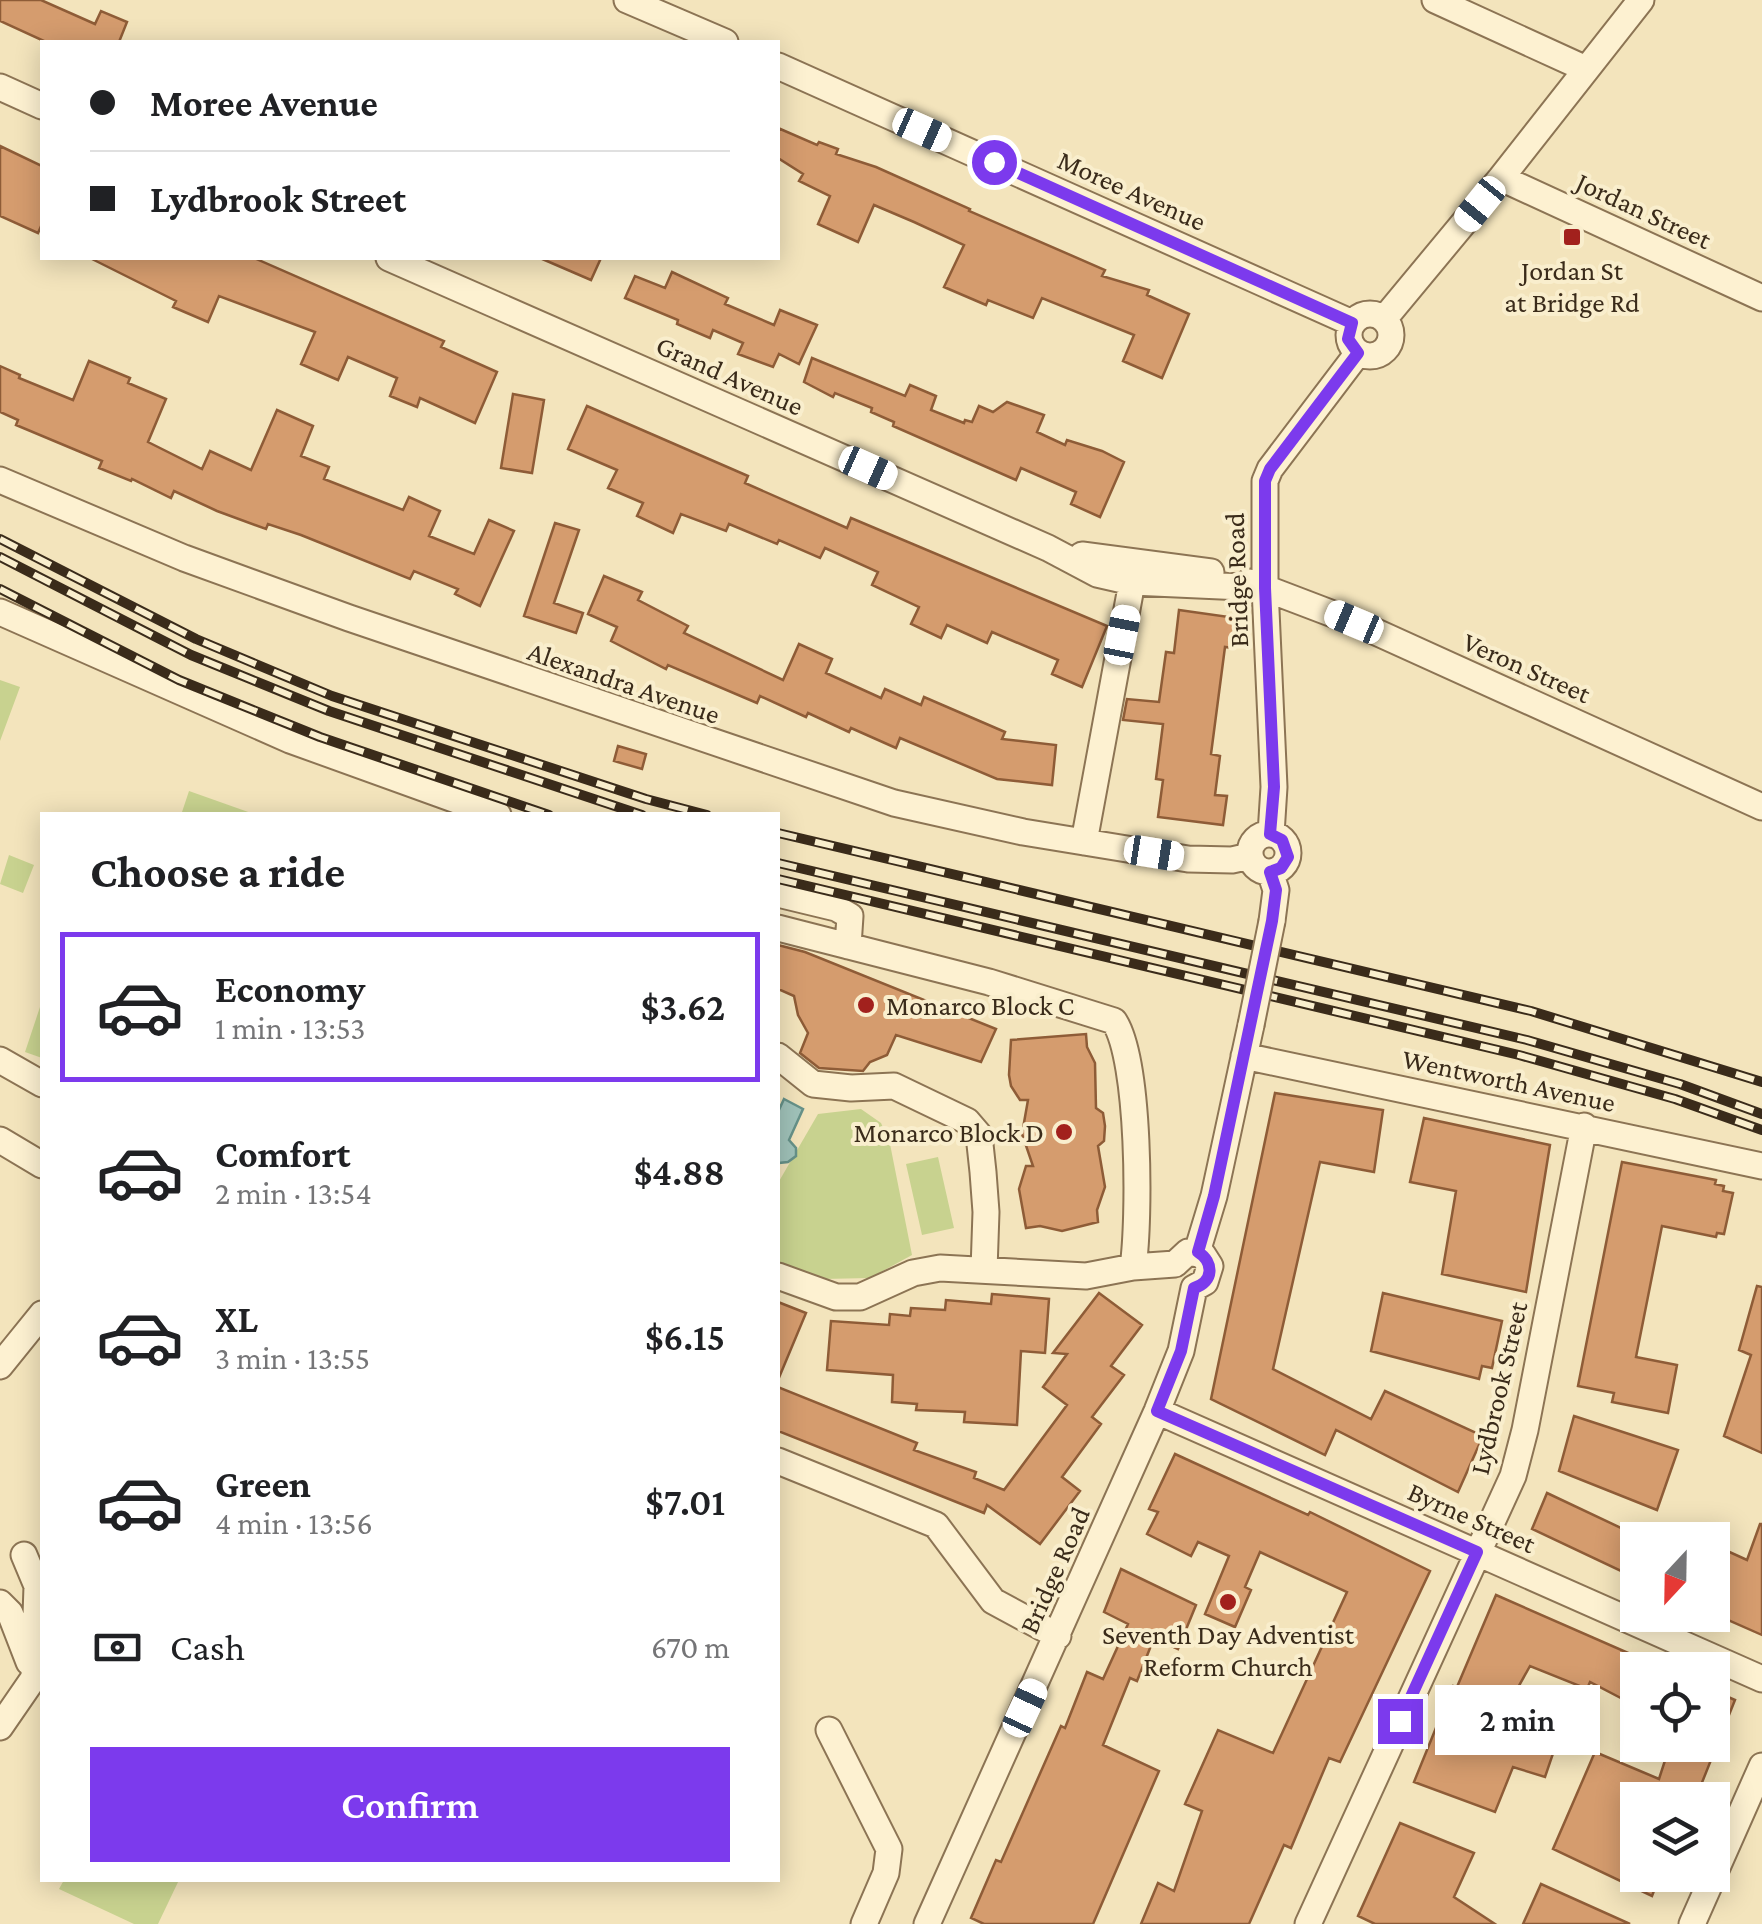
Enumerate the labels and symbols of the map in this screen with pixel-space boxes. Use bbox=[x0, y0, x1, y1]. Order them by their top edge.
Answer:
car bbox=[888, 104, 956, 156]
route start bbox=[972, 140, 1017, 185]
street label: Moree Avenue bbox=[1053, 144, 1211, 237]
street label: Jordan Street bbox=[1569, 164, 1717, 255]
car bbox=[1449, 171, 1511, 237]
marker: Jordan St at Bridge Rd bbox=[1561, 226, 1583, 248]
place label: Jordan St at Bridge Rd bbox=[1504, 255, 1640, 318]
street label: Grand Avenue bbox=[652, 329, 808, 422]
car bbox=[834, 442, 902, 494]
street label: Bridge Road bbox=[1219, 512, 1254, 648]
car bbox=[1321, 596, 1387, 648]
car bbox=[1102, 603, 1142, 667]
street label: Veron Street bbox=[1458, 626, 1596, 710]
street label: Alexandra Avenue bbox=[524, 635, 724, 730]
car bbox=[1122, 833, 1186, 873]
place label: Monarco Block C bbox=[886, 990, 1074, 1021]
marker: Monarco Block C bbox=[855, 994, 877, 1016]
street label: Wentworth Avenue bbox=[1399, 1043, 1618, 1118]
place label: Monarco Block D bbox=[854, 1117, 1044, 1148]
marker: Monarco Block D bbox=[1053, 1121, 1075, 1143]
street label: Lydbrook Street bbox=[1464, 1298, 1534, 1478]
street label: Byrne Street bbox=[1403, 1476, 1541, 1560]
street label: Bridge Road bbox=[1013, 1502, 1096, 1638]
north arrow bbox=[1620, 1522, 1730, 1632]
marker: Seventh Day Adventist Reform Church bbox=[1217, 1591, 1239, 1613]
place label: Seventh Day Adventist Reform Church bbox=[1102, 1619, 1355, 1682]
car bbox=[999, 1674, 1051, 1742]
callout: 2 min bbox=[1435, 1686, 1600, 1756]
route end bbox=[1378, 1699, 1423, 1744]

